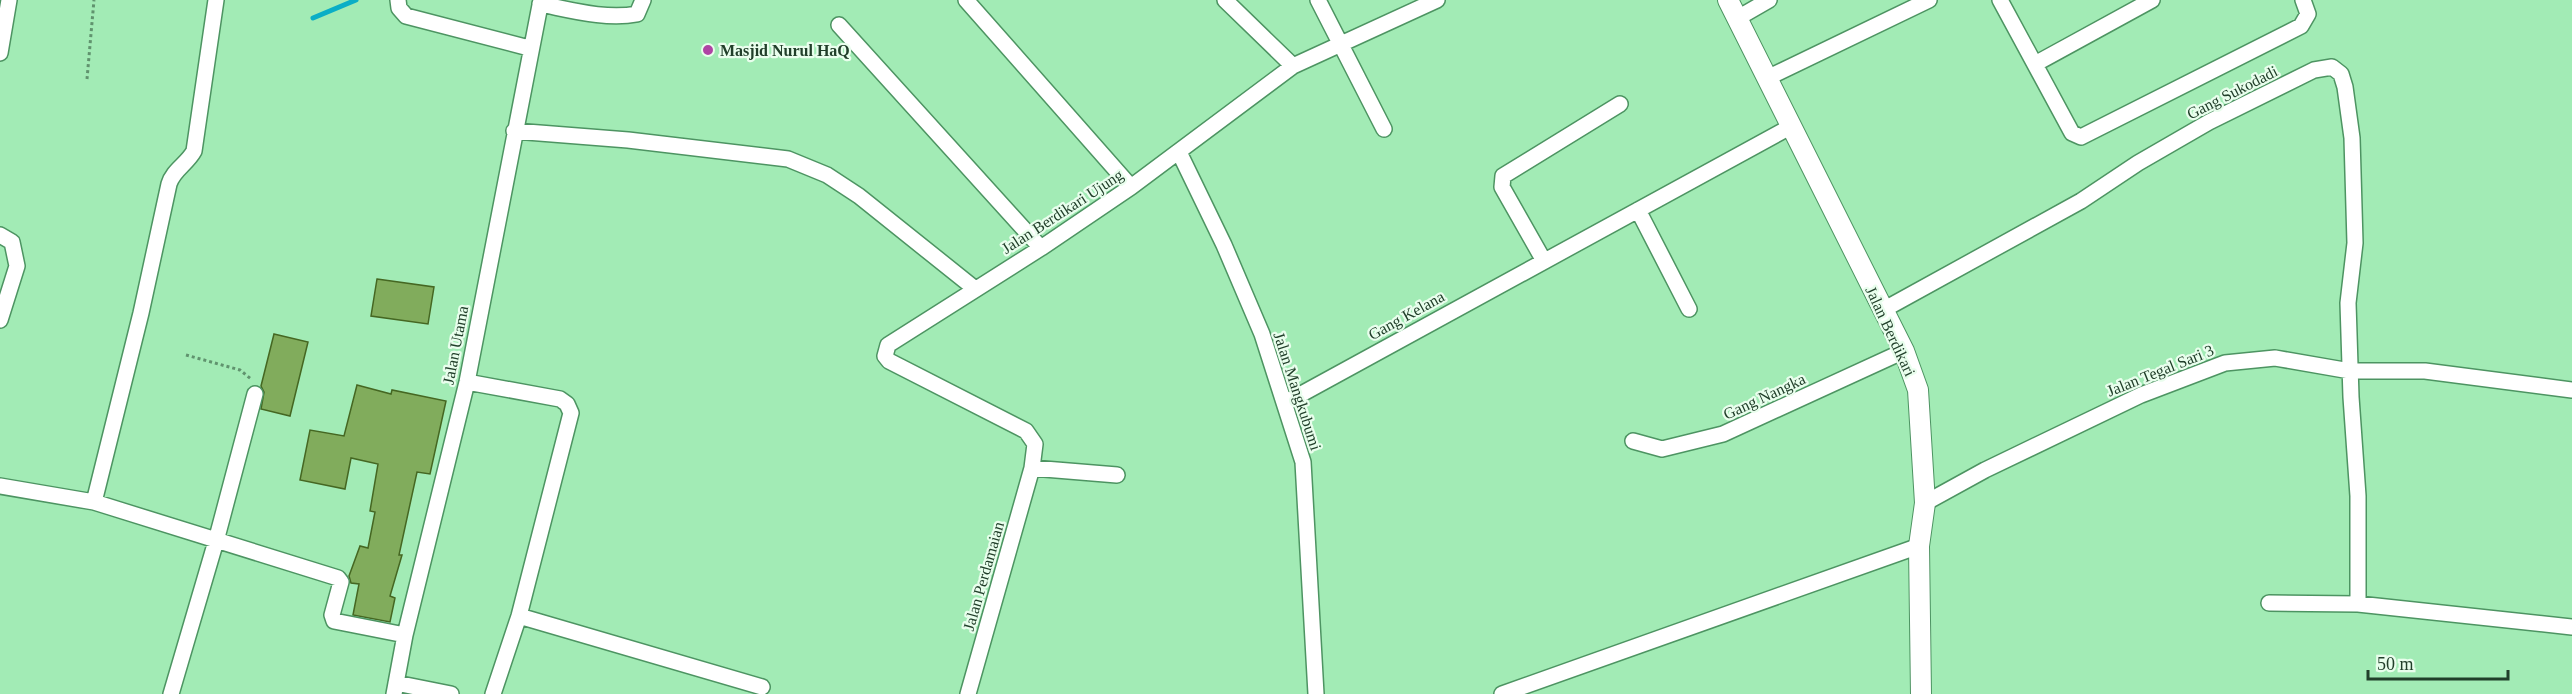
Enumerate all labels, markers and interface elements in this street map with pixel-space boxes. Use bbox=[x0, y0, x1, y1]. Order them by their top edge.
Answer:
place label: Masjid Nurul HaQ bbox=[720, 42, 850, 60]
marker: Masjid Nurul HaQ bbox=[701, 43, 715, 57]
street label: Gang Sukodadi bbox=[2184, 62, 2281, 123]
street label: Jalan Berdikari Ujung bbox=[998, 166, 1127, 258]
street label: Jalan Berdikari bbox=[1862, 284, 1919, 379]
street label: Gang Kelana bbox=[1365, 288, 1448, 344]
street label: Jalan Utama bbox=[440, 304, 471, 386]
street label: Jalan Mangkubumi bbox=[1269, 330, 1325, 453]
street label: Jalan Tegal Sari 3 bbox=[2104, 341, 2216, 401]
street label: Gang Nangka bbox=[1721, 370, 1808, 424]
street label: Jalan Perdamaian bbox=[960, 520, 1007, 633]
scale bar bbox=[2368, 643, 2508, 681]
text: 50 m bbox=[2377, 654, 2414, 674]

